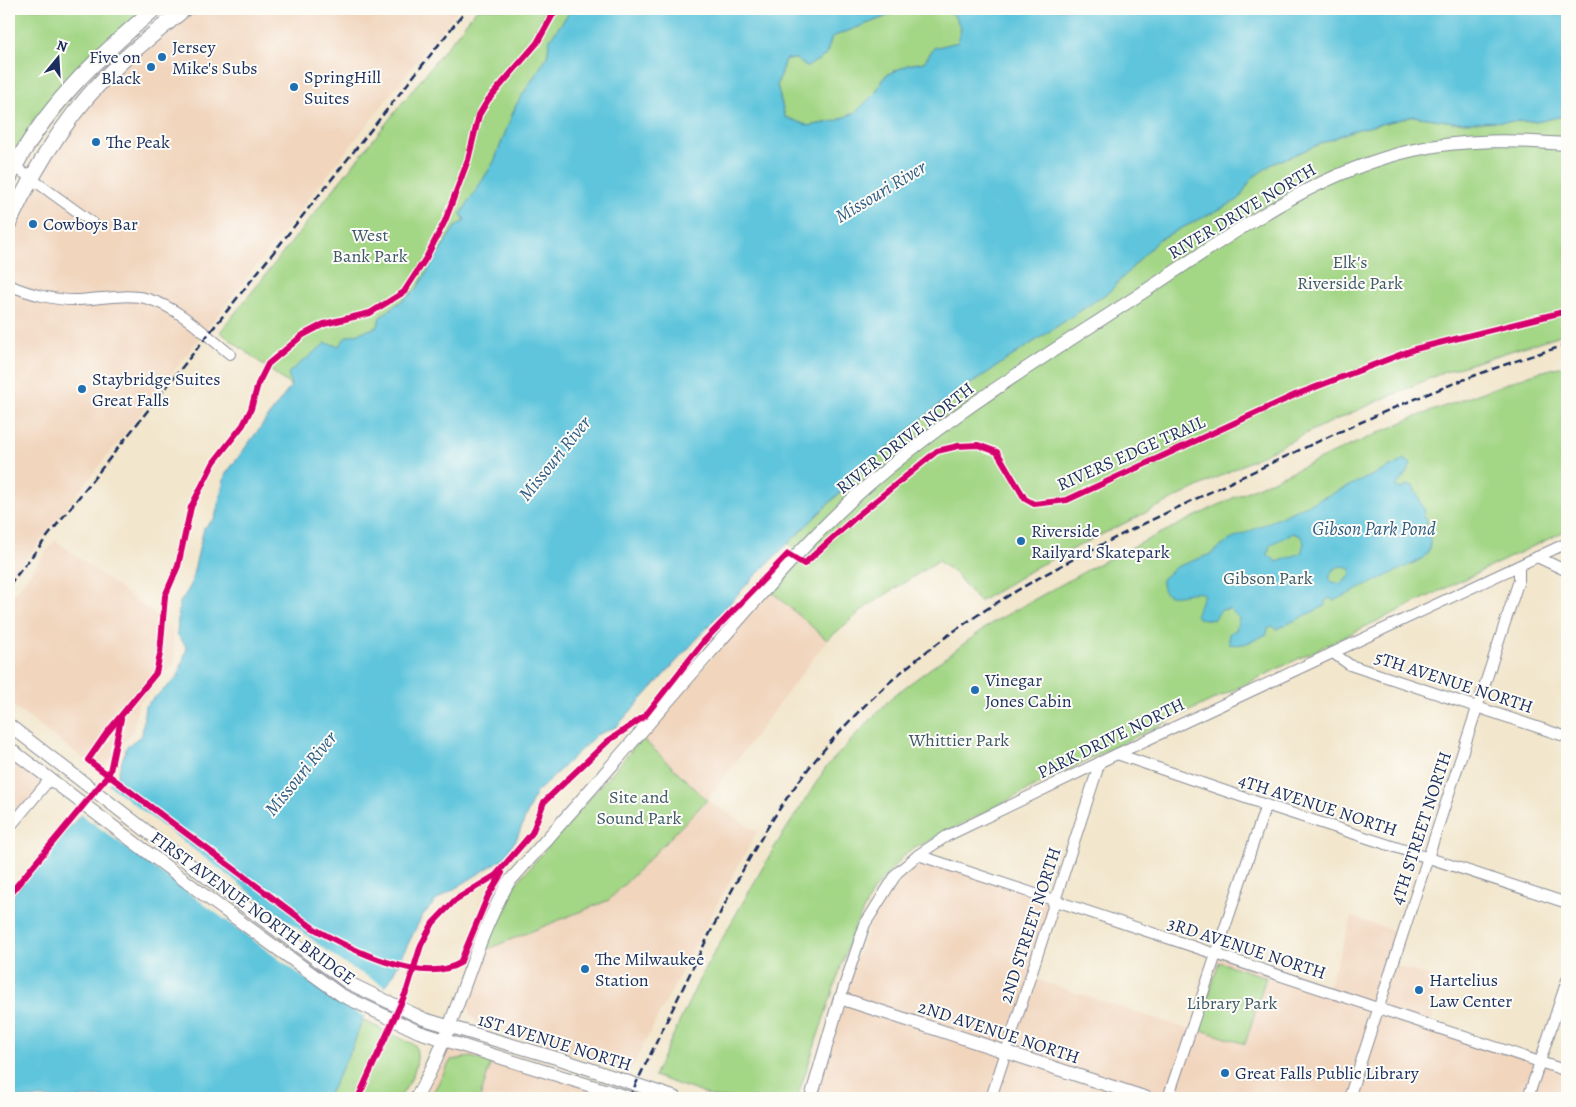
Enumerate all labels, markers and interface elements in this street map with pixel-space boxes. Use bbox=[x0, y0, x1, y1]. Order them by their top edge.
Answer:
north arrow bbox=[32, 32, 82, 82]
place label: Jersey Mike's Subs bbox=[172, 35, 258, 80]
text: N bbox=[54, 36, 70, 57]
place label: Five on Black bbox=[89, 45, 141, 90]
marker: Jersey Mike's Subs bbox=[156, 51, 168, 63]
marker: Five on Black bbox=[145, 61, 157, 73]
place label: SpringHill Suites bbox=[304, 65, 381, 110]
marker: SpringHill Suites bbox=[288, 81, 300, 93]
place label: The Peak bbox=[106, 130, 170, 154]
marker: The Peak bbox=[90, 136, 102, 148]
water label: Missouri River bbox=[830, 154, 932, 229]
street label: RIVER DRIVE NORTH bbox=[1163, 157, 1321, 265]
place label: Cowboys Bar bbox=[43, 212, 138, 236]
marker: Cowboys Bar bbox=[27, 218, 39, 230]
park label: West Bank Park bbox=[332, 223, 408, 268]
park label: Elk's Riverside Park bbox=[1297, 250, 1403, 295]
place label: Staybridge Suites Great Falls bbox=[92, 367, 221, 412]
street label: RIVER DRIVE NORTH bbox=[831, 377, 979, 499]
marker: Staybridge Suites Great Falls bbox=[76, 383, 88, 395]
street label: RIVERS EDGE TRAIL bbox=[1053, 409, 1210, 496]
water label: Missouri River bbox=[513, 410, 598, 506]
water label: Gibson Park Pond bbox=[1312, 516, 1436, 542]
place label: Riverside Railyard Skatepark bbox=[1031, 519, 1170, 564]
marker: Riverside Railyard Skatepark bbox=[1015, 535, 1027, 547]
park label: Gibson Park bbox=[1223, 566, 1313, 590]
street label: 5TH AVENUE NORTH bbox=[1372, 645, 1536, 719]
place label: Vinegar Jones Cabin bbox=[984, 668, 1072, 713]
marker: Vinegar Jones Cabin bbox=[969, 684, 981, 696]
street label: PARK DRIVE NORTH bbox=[1033, 692, 1189, 784]
water label: Missouri River bbox=[259, 725, 344, 821]
park label: Whittier Park bbox=[908, 728, 1009, 752]
street label: 4TH STREET NORTH bbox=[1385, 748, 1457, 908]
street label: 4TH AVENUE NORTH bbox=[1235, 768, 1401, 842]
park label: Site and Sound Park bbox=[597, 785, 681, 830]
street label: FIRST AVENUE NORTH BRIDGE bbox=[146, 826, 360, 990]
street label: 2ND STREET NORTH bbox=[993, 844, 1067, 1006]
street label: 3RD AVENUE NORTH bbox=[1165, 911, 1329, 985]
place label: The Milwaukee Station bbox=[595, 947, 704, 992]
marker: The Milwaukee Station bbox=[579, 963, 591, 975]
place label: Hartelius Law Center bbox=[1429, 968, 1512, 1013]
marker: Hartelius Law Center bbox=[1413, 984, 1425, 996]
park label: Library Park bbox=[1187, 991, 1278, 1015]
street label: 2ND AVENUE NORTH bbox=[915, 995, 1083, 1069]
street label: 1ST AVENUE NORTH bbox=[475, 1007, 635, 1077]
place label: Great Falls Public Library bbox=[1235, 1061, 1420, 1085]
marker: Great Falls Public Library bbox=[1219, 1067, 1231, 1079]

